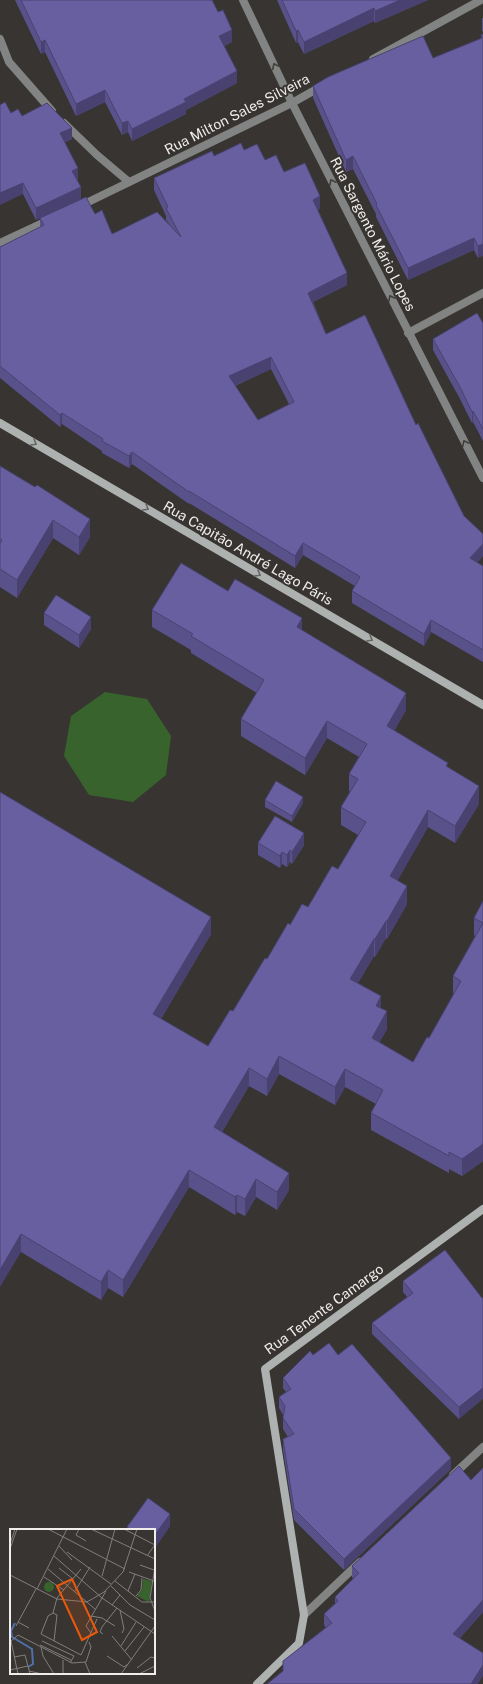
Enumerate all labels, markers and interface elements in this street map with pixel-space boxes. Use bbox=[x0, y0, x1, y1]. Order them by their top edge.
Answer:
one-way arrow bbox=[272, 63, 280, 70]
street label: Rua Milton Sales Silveira bbox=[162, 70, 312, 158]
street label: Rua Sargento Mário Lopes bbox=[327, 154, 419, 314]
one-way arrow bbox=[330, 179, 337, 187]
one-way arrow bbox=[388, 295, 396, 303]
one-way arrow bbox=[30, 438, 37, 445]
one-way arrow bbox=[462, 440, 470, 447]
street label: Rua Capitão André Lago Páris bbox=[160, 498, 336, 608]
one-way arrow bbox=[142, 504, 149, 511]
one-way arrow bbox=[254, 570, 261, 577]
one-way arrow bbox=[366, 635, 373, 642]
street label: Rua Tenente Camargo bbox=[261, 1260, 387, 1357]
inset map bbox=[10, 1529, 155, 1674]

